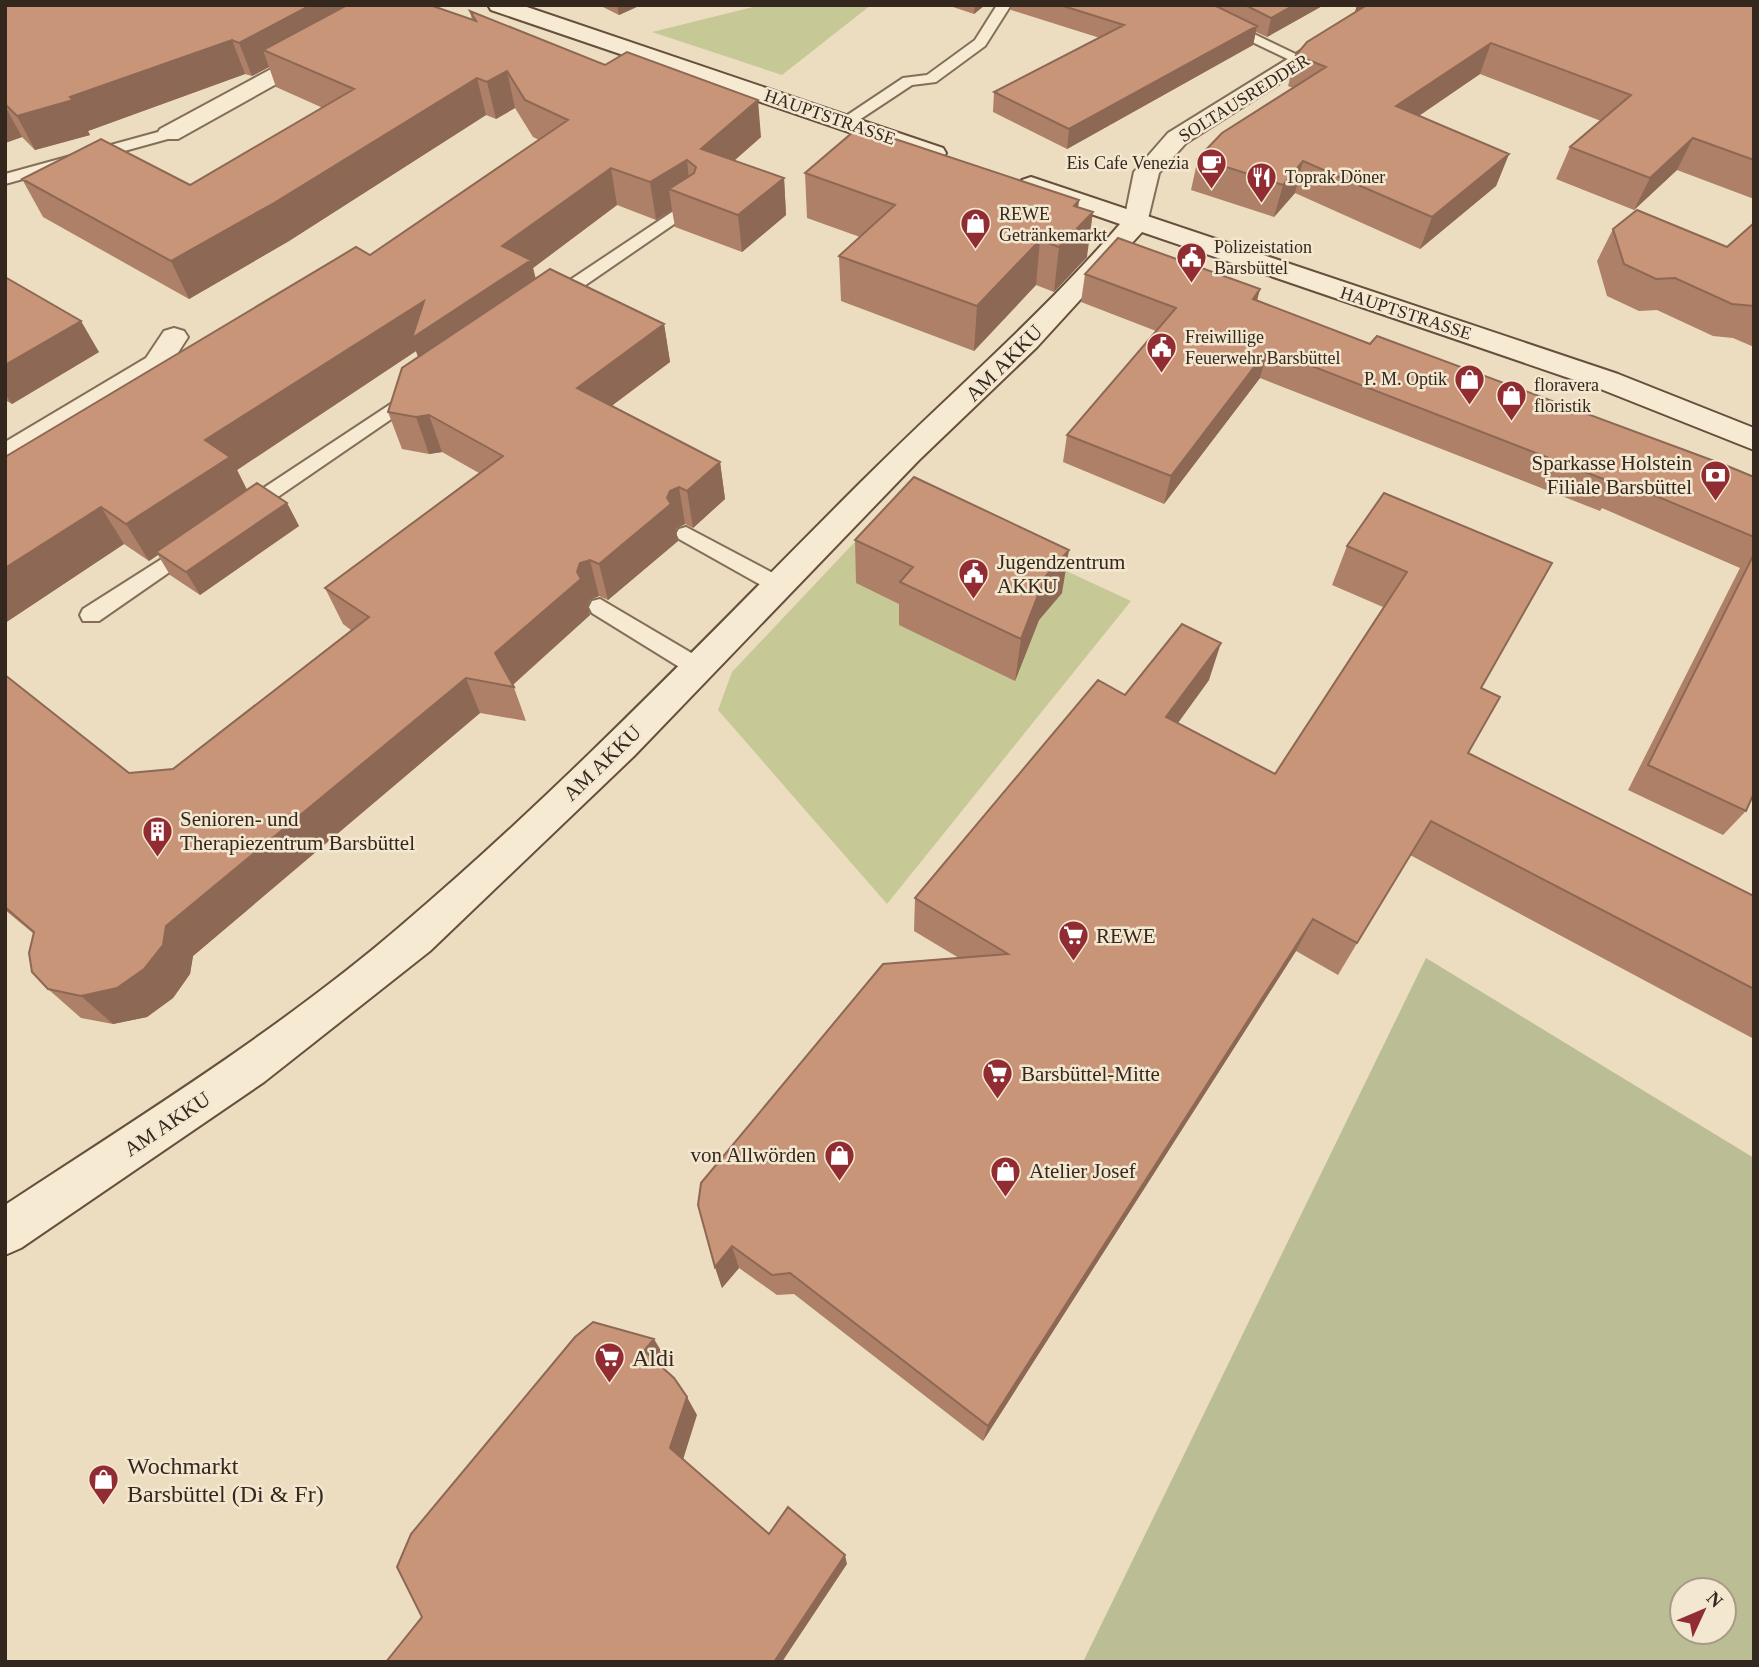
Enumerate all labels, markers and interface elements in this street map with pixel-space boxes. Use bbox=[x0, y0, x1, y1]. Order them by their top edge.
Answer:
street label: SOLTAUSREDDER bbox=[1175, 50, 1313, 146]
street label: HAUPTSTRASSE bbox=[762, 85, 898, 149]
cafe icon: Eis Cafe Venezia bbox=[1195, 146, 1229, 190]
place label: Eis Cafe Venezia bbox=[1066, 153, 1189, 173]
restaurant icon: Toprak Döner bbox=[1245, 160, 1279, 204]
place label: Toprak Döner bbox=[1285, 167, 1385, 187]
place label: REWE Getränkemarkt bbox=[999, 204, 1107, 245]
shop icon: REWE Getränkemarkt bbox=[959, 207, 993, 251]
place label: Polizeistation Barsbüttel bbox=[1214, 237, 1312, 278]
public building icon: Polizeistation Barsbüttel bbox=[1174, 240, 1208, 284]
street label: HAUPTSTRASSE bbox=[1338, 282, 1474, 344]
street label: AM AKKU bbox=[961, 320, 1047, 406]
place label: Freiwillige Feuerwehr Barsbüttel bbox=[1185, 327, 1340, 368]
public building icon: Freiwillige Feuerwehr Barsbüttel bbox=[1145, 330, 1179, 374]
shop icon: P. M. Optik bbox=[1453, 362, 1487, 406]
place label: P. M. Optik bbox=[1364, 369, 1447, 389]
place label: floravera floristik bbox=[1534, 375, 1599, 416]
shop icon: floravera floristik bbox=[1494, 378, 1528, 422]
place label: Sparkasse Holstein Filiale Barsbüttel bbox=[1532, 451, 1692, 499]
bank icon: Sparkasse Holstein Filiale Barsbüttel bbox=[1698, 458, 1732, 502]
place label: Jugendzentrum AKKU bbox=[997, 550, 1125, 598]
public building icon: Jugendzentrum AKKU bbox=[957, 557, 991, 601]
street label: AM AKKU bbox=[558, 720, 646, 806]
place label: Senioren- und Therapiezentrum Barsbüttel bbox=[180, 807, 415, 855]
building icon: Senioren- und Therapiezentrum Barsbüttel bbox=[140, 814, 174, 858]
supermarket icon: REWE bbox=[1056, 919, 1090, 963]
place label: REWE bbox=[1096, 924, 1155, 948]
supermarket icon: Barsbüttel-Mitte bbox=[981, 1057, 1015, 1101]
place label: Barsbüttel-Mitte bbox=[1021, 1062, 1160, 1086]
street label: AM AKKU bbox=[119, 1086, 215, 1162]
shop icon: von Allwörden bbox=[822, 1138, 856, 1182]
place label: von Allwörden bbox=[691, 1143, 816, 1167]
shop icon: Atelier Josef bbox=[989, 1154, 1023, 1198]
place label: Atelier Josef bbox=[1029, 1159, 1136, 1183]
supermarket icon: Aldi bbox=[592, 1341, 626, 1385]
place label: Aldi bbox=[632, 1345, 675, 1371]
place label: Wochmarkt Barsbüttel (Di & Fr) bbox=[127, 1453, 324, 1507]
shop icon: Wochmarkt Barsbüttel (Di & Fr) bbox=[87, 1463, 121, 1507]
north arrow bbox=[1668, 1576, 1738, 1646]
text: N bbox=[1703, 1587, 1727, 1612]

